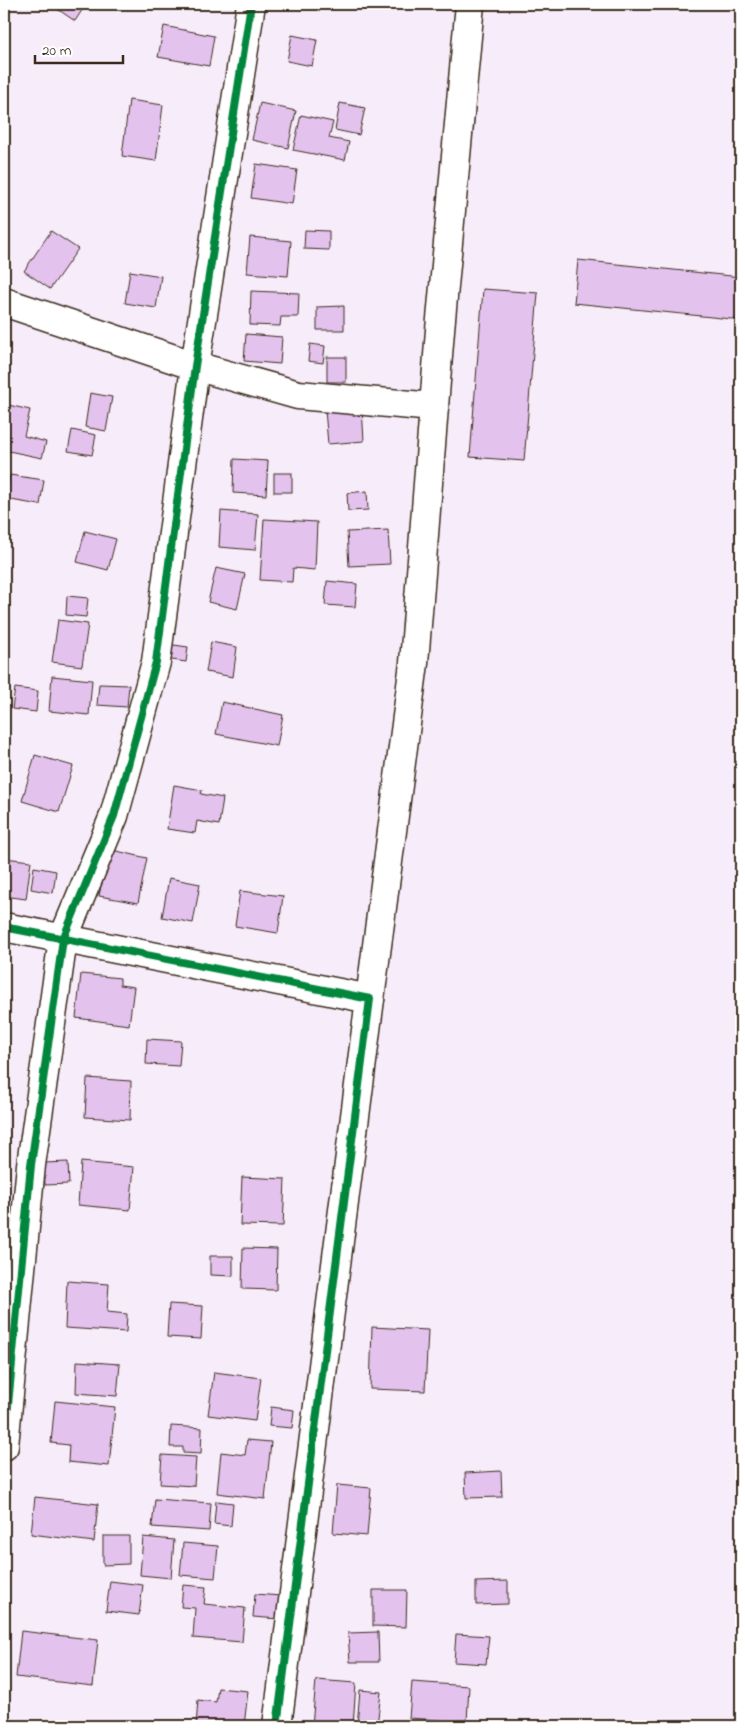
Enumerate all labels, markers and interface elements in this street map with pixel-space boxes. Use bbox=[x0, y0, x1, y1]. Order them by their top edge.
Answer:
scale bar bbox=[35, 32, 122, 64]
text: 20 m bbox=[42, 40, 72, 62]

